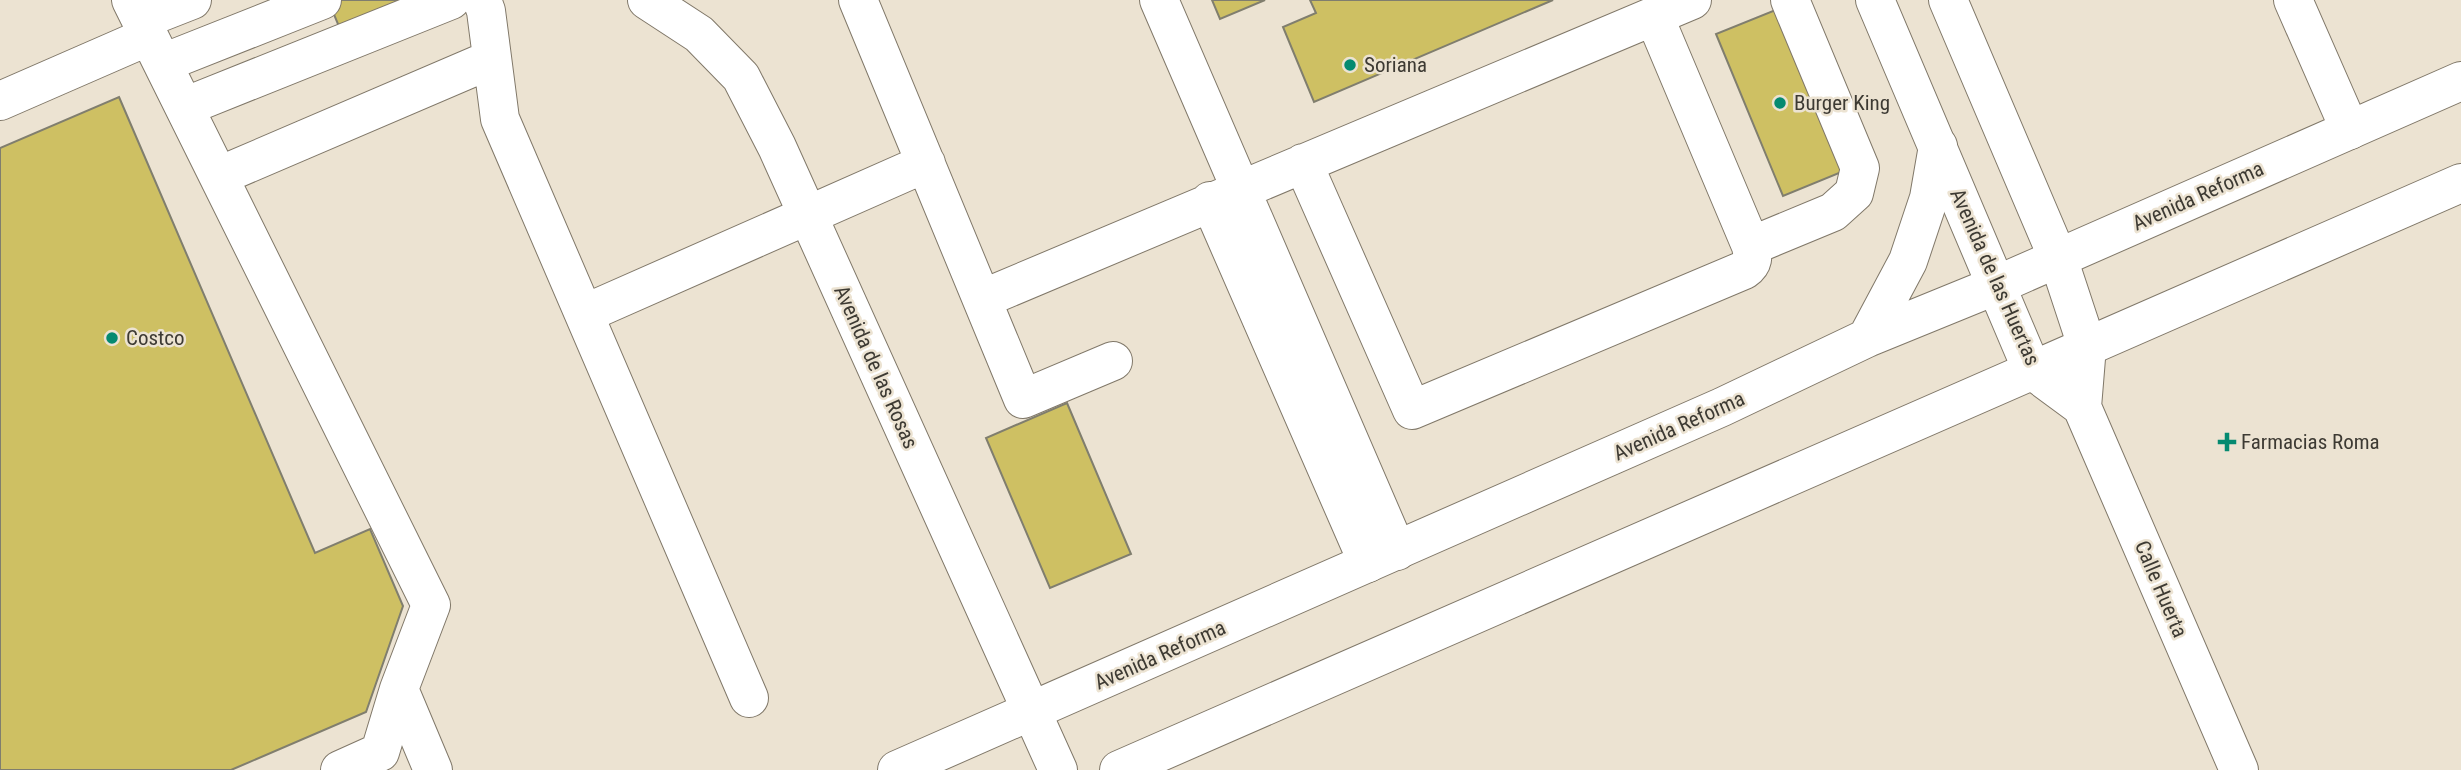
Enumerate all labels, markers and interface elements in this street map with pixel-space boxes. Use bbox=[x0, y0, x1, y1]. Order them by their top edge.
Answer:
place label: Soriana bbox=[1364, 53, 1427, 77]
marker: Soriana bbox=[1342, 57, 1358, 73]
place label: Burger King bbox=[1794, 91, 1890, 115]
marker: Burger King bbox=[1772, 95, 1788, 111]
street label: Avenida Reforma bbox=[2129, 156, 2267, 236]
street label: Avenida de las Huertas bbox=[1945, 185, 2045, 369]
street label: Avenida de las Rosas bbox=[829, 282, 923, 452]
place label: Costco bbox=[126, 326, 184, 350]
marker: Costco bbox=[104, 330, 120, 346]
street label: Avenida Reforma bbox=[1610, 386, 1748, 466]
place label: Farmacias Roma bbox=[2241, 430, 2380, 454]
marker: Farmacias Roma bbox=[2219, 434, 2235, 450]
street label: Calle Huerta bbox=[2130, 537, 2192, 641]
street label: Avenida Reforma bbox=[1091, 615, 1229, 695]

